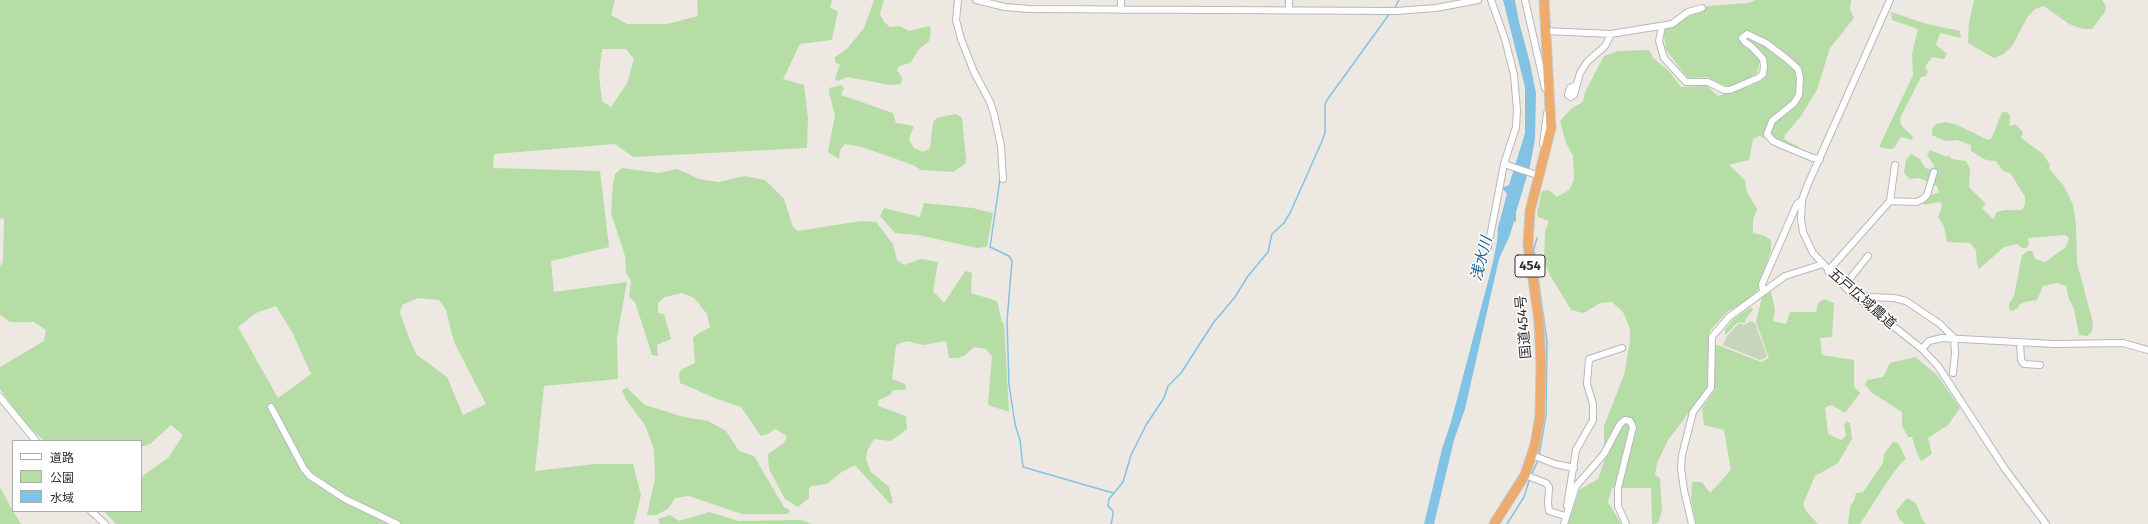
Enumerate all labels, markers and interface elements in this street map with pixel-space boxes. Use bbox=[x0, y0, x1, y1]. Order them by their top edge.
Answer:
water label: 浅水川 bbox=[1468, 235, 1496, 283]
road number: 454 bbox=[1515, 255, 1545, 277]
street label: 五戸広域農道 bbox=[1825, 265, 1899, 333]
street label: 国道454号 bbox=[1513, 295, 1535, 359]
legend bbox=[12, 440, 142, 512]
text: 道路 bbox=[50, 451, 74, 465]
text: 公園 bbox=[50, 471, 74, 485]
text: 水域 bbox=[50, 491, 74, 505]

